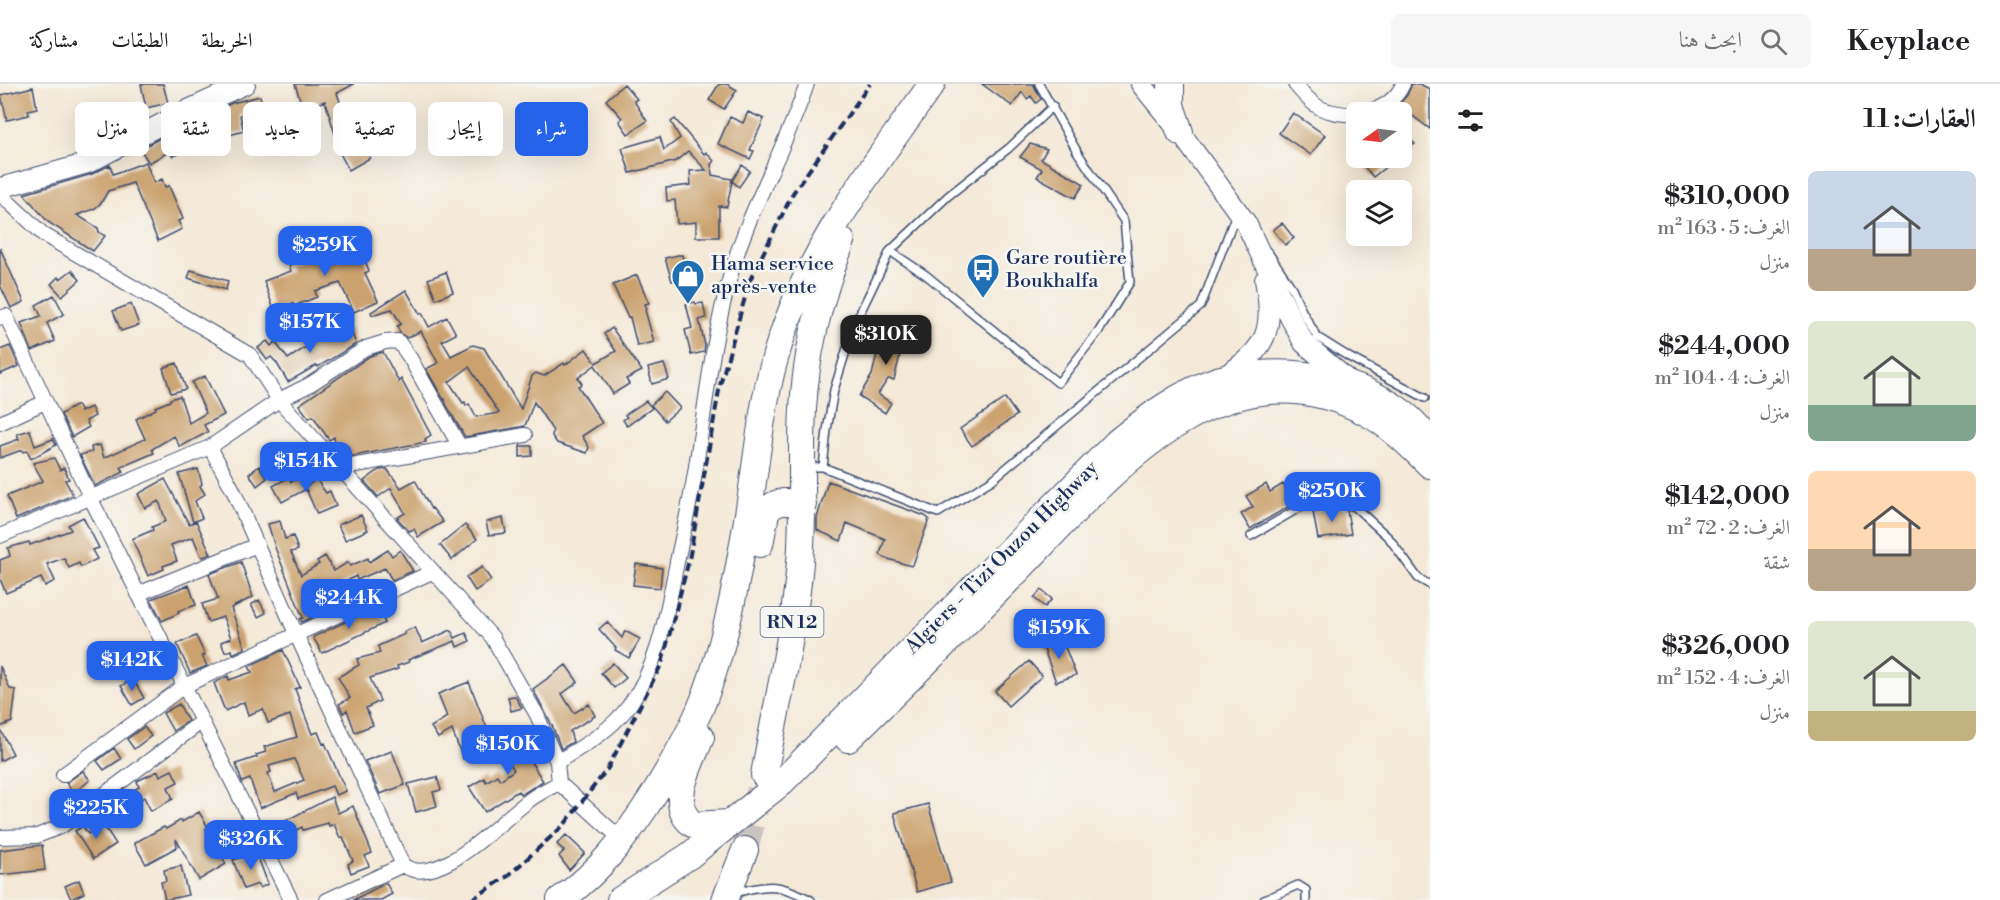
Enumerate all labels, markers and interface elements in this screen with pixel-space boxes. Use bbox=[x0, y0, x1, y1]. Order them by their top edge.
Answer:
search box bbox=[1391, 14, 1811, 68]
text: Keyplace bbox=[1847, 24, 1970, 59]
icon: search bbox=[1757, 25, 1790, 58]
text: ابحث هنا bbox=[1679, 27, 1742, 54]
text: مشاركة bbox=[30, 28, 78, 54]
text: الطبقات bbox=[111, 28, 168, 54]
text: الخريطة bbox=[201, 28, 253, 54]
chip: منزل bbox=[75, 102, 149, 156]
chip: شقة bbox=[161, 102, 231, 156]
chip: جديد bbox=[243, 102, 321, 156]
chip: تصفية bbox=[333, 102, 416, 156]
chip: إيجار bbox=[428, 102, 503, 156]
chip: شراء bbox=[515, 102, 588, 156]
north arrow bbox=[1346, 102, 1412, 168]
map controls bbox=[1346, 102, 1412, 246]
text: العقارات: 11 bbox=[1863, 103, 1976, 135]
icon: filters bbox=[1454, 104, 1487, 137]
button: layers bbox=[1346, 180, 1412, 246]
text: $310,000 bbox=[1664, 180, 1790, 212]
icon: home bbox=[1856, 195, 1928, 267]
text: الغرف: 5 · 163 m² bbox=[1657, 216, 1790, 241]
pin: $259K bbox=[283, 226, 367, 277]
text: $259K bbox=[292, 233, 358, 258]
place label: Gare routière Boukhalfa bbox=[1005, 246, 1127, 294]
text: منزل bbox=[1759, 251, 1790, 276]
place label: Hama service après-vente bbox=[711, 252, 834, 300]
bus stop icon: Gare routière Boukhalfa bbox=[965, 252, 1001, 299]
shop icon: Hama service après-vente bbox=[670, 258, 706, 305]
pin: $157K bbox=[268, 303, 352, 354]
text: $157K bbox=[279, 310, 341, 335]
pin: $310K bbox=[844, 315, 928, 366]
text: $310K bbox=[854, 322, 918, 347]
text: $244,000 bbox=[1658, 330, 1790, 362]
icon: home bbox=[1856, 345, 1928, 417]
text: الغرف: 4 · 104 m² bbox=[1654, 366, 1790, 391]
text: منزل bbox=[1759, 401, 1790, 426]
pin: $154K bbox=[264, 442, 348, 493]
text: $154K bbox=[274, 449, 338, 474]
street label: Algiers - Tizi Ouzou Highway bbox=[900, 456, 1104, 660]
pin: $250K bbox=[1290, 472, 1374, 523]
text: $250K bbox=[1298, 479, 1366, 504]
text: $142,000 bbox=[1665, 480, 1790, 512]
icon: home bbox=[1856, 495, 1928, 567]
text: الغرف: 2 · 72 m² bbox=[1667, 516, 1790, 541]
text: شقة bbox=[1764, 551, 1790, 576]
pin: $244K bbox=[307, 579, 391, 630]
text: $244K bbox=[315, 586, 383, 611]
road number: RN 12 bbox=[760, 607, 824, 637]
pin: $159K bbox=[1017, 609, 1101, 660]
text: $159K bbox=[1028, 616, 1090, 641]
text: $326,000 bbox=[1662, 630, 1790, 662]
pin: $142K bbox=[90, 641, 174, 692]
icon: home bbox=[1856, 645, 1928, 717]
text: $142K bbox=[101, 648, 163, 673]
text: الغرف: 4 · 152 m² bbox=[1657, 666, 1790, 691]
text: منزل bbox=[1759, 701, 1790, 726]
pin: $150K bbox=[466, 725, 550, 776]
text: $150K bbox=[476, 732, 540, 757]
pin: $225K bbox=[54, 789, 138, 840]
text: $225K bbox=[63, 796, 129, 821]
pin: $326K bbox=[209, 820, 293, 871]
text: $326K bbox=[218, 827, 284, 852]

